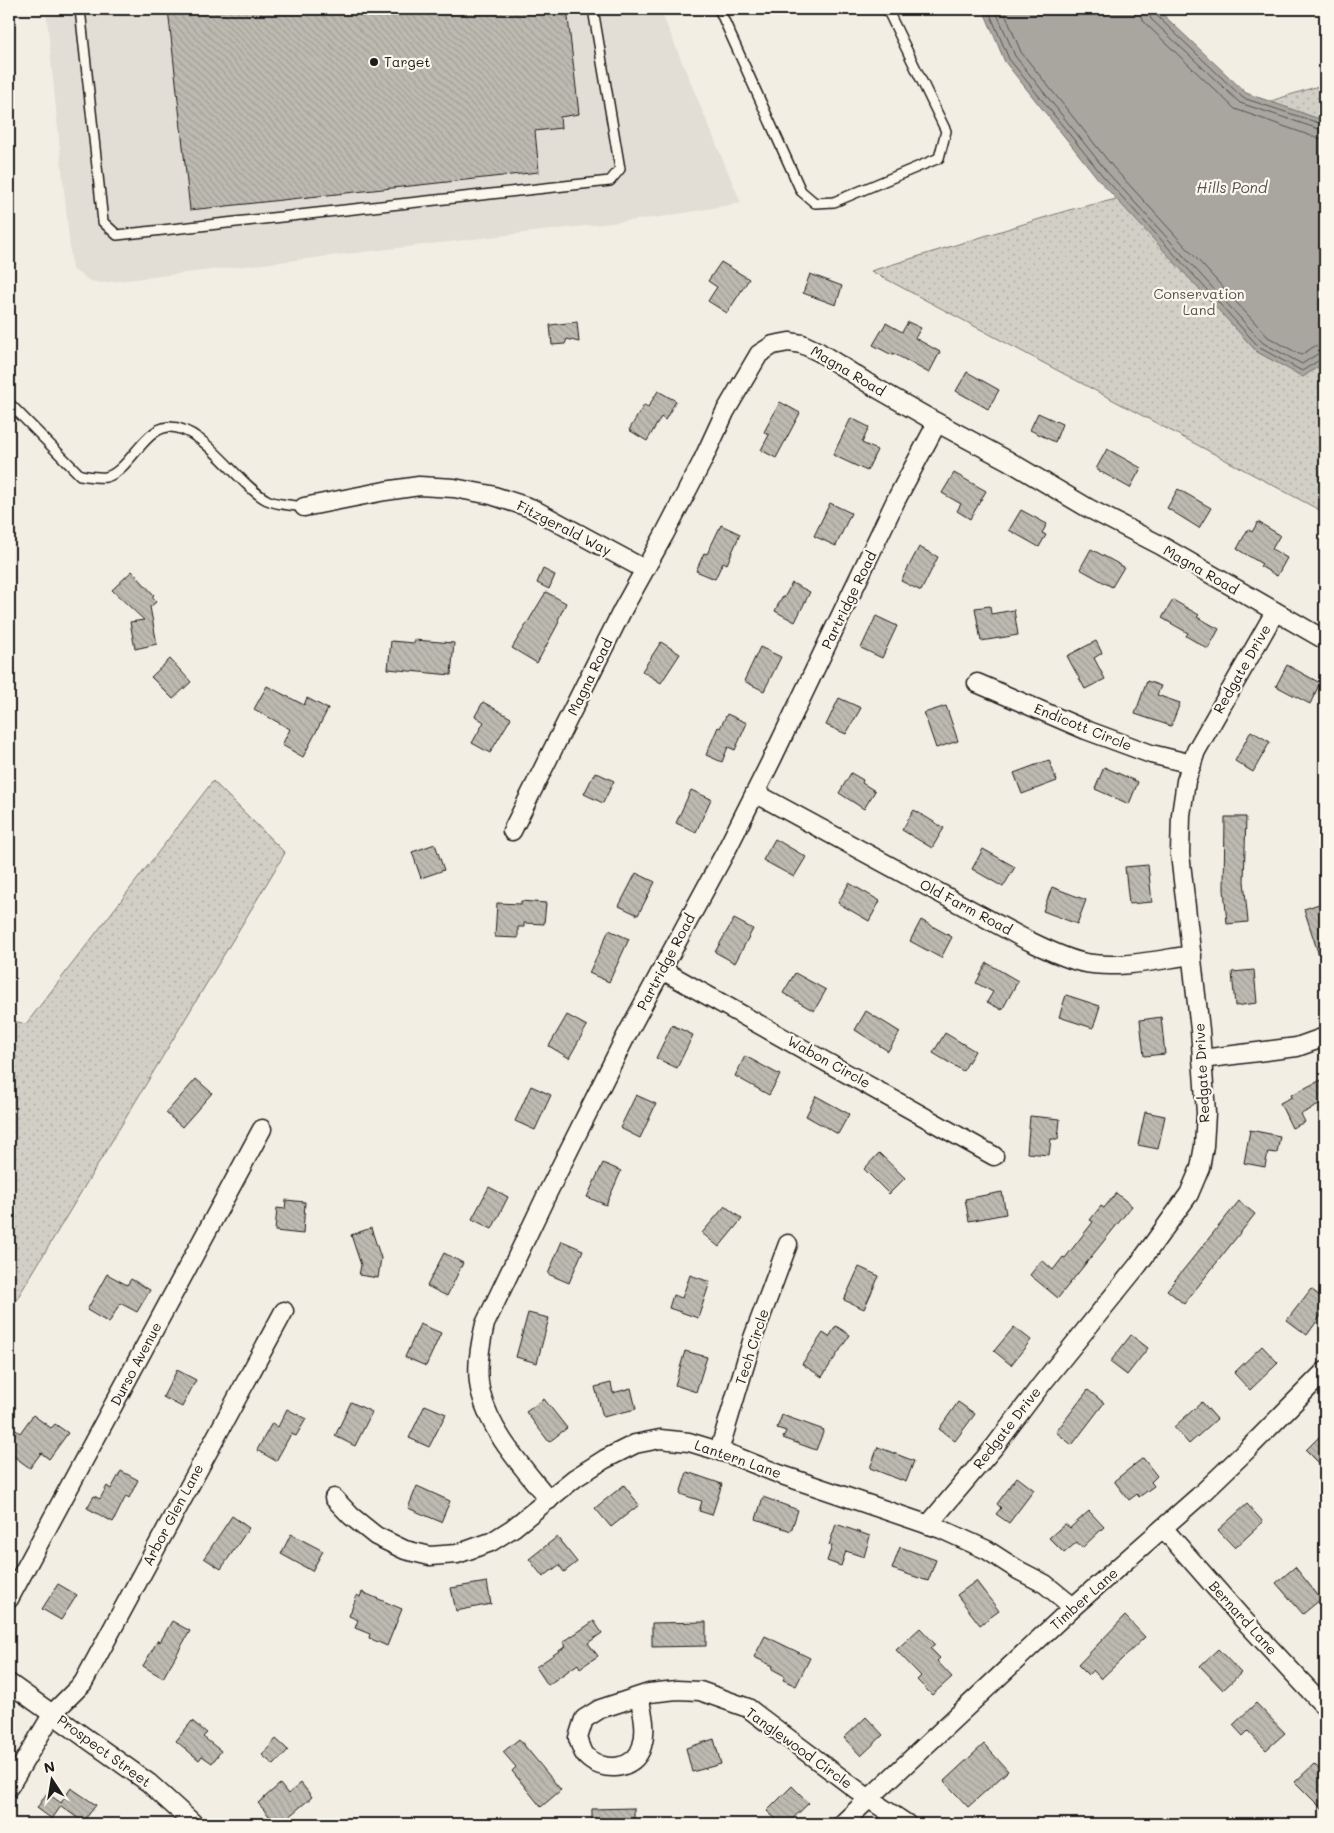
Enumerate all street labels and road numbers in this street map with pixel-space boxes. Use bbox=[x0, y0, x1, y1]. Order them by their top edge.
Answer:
street label: Magna Road bbox=[807, 341, 889, 400]
street label: Fitzgerald Way bbox=[514, 496, 615, 560]
street label: Magna Road bbox=[1160, 540, 1242, 599]
street label: Partridge Road bbox=[817, 548, 881, 652]
street label: Redgate Drive bbox=[1208, 621, 1275, 717]
street label: Magna Road bbox=[563, 635, 617, 719]
street label: Endicott Circle bbox=[1031, 698, 1135, 755]
street label: Old Farm Road bbox=[917, 874, 1016, 939]
street label: Partridge Road bbox=[632, 910, 699, 1013]
street label: Redgate Drive bbox=[1189, 1023, 1214, 1123]
street label: Wabon Circle bbox=[784, 1031, 874, 1092]
street label: Tech Circle bbox=[730, 1306, 773, 1387]
street label: Durso Avenue bbox=[105, 1319, 166, 1409]
street label: Redgate Drive bbox=[968, 1383, 1045, 1473]
street label: Lantern Lane bbox=[692, 1435, 784, 1482]
street label: Arbor Glen Lane bbox=[138, 1461, 207, 1569]
street label: Timber Lane bbox=[1046, 1563, 1122, 1634]
street label: Bernard Lane bbox=[1205, 1576, 1282, 1659]
street label: Tanglewood Circle bbox=[742, 1703, 856, 1793]
street label: Prospect Street bbox=[54, 1710, 155, 1791]

